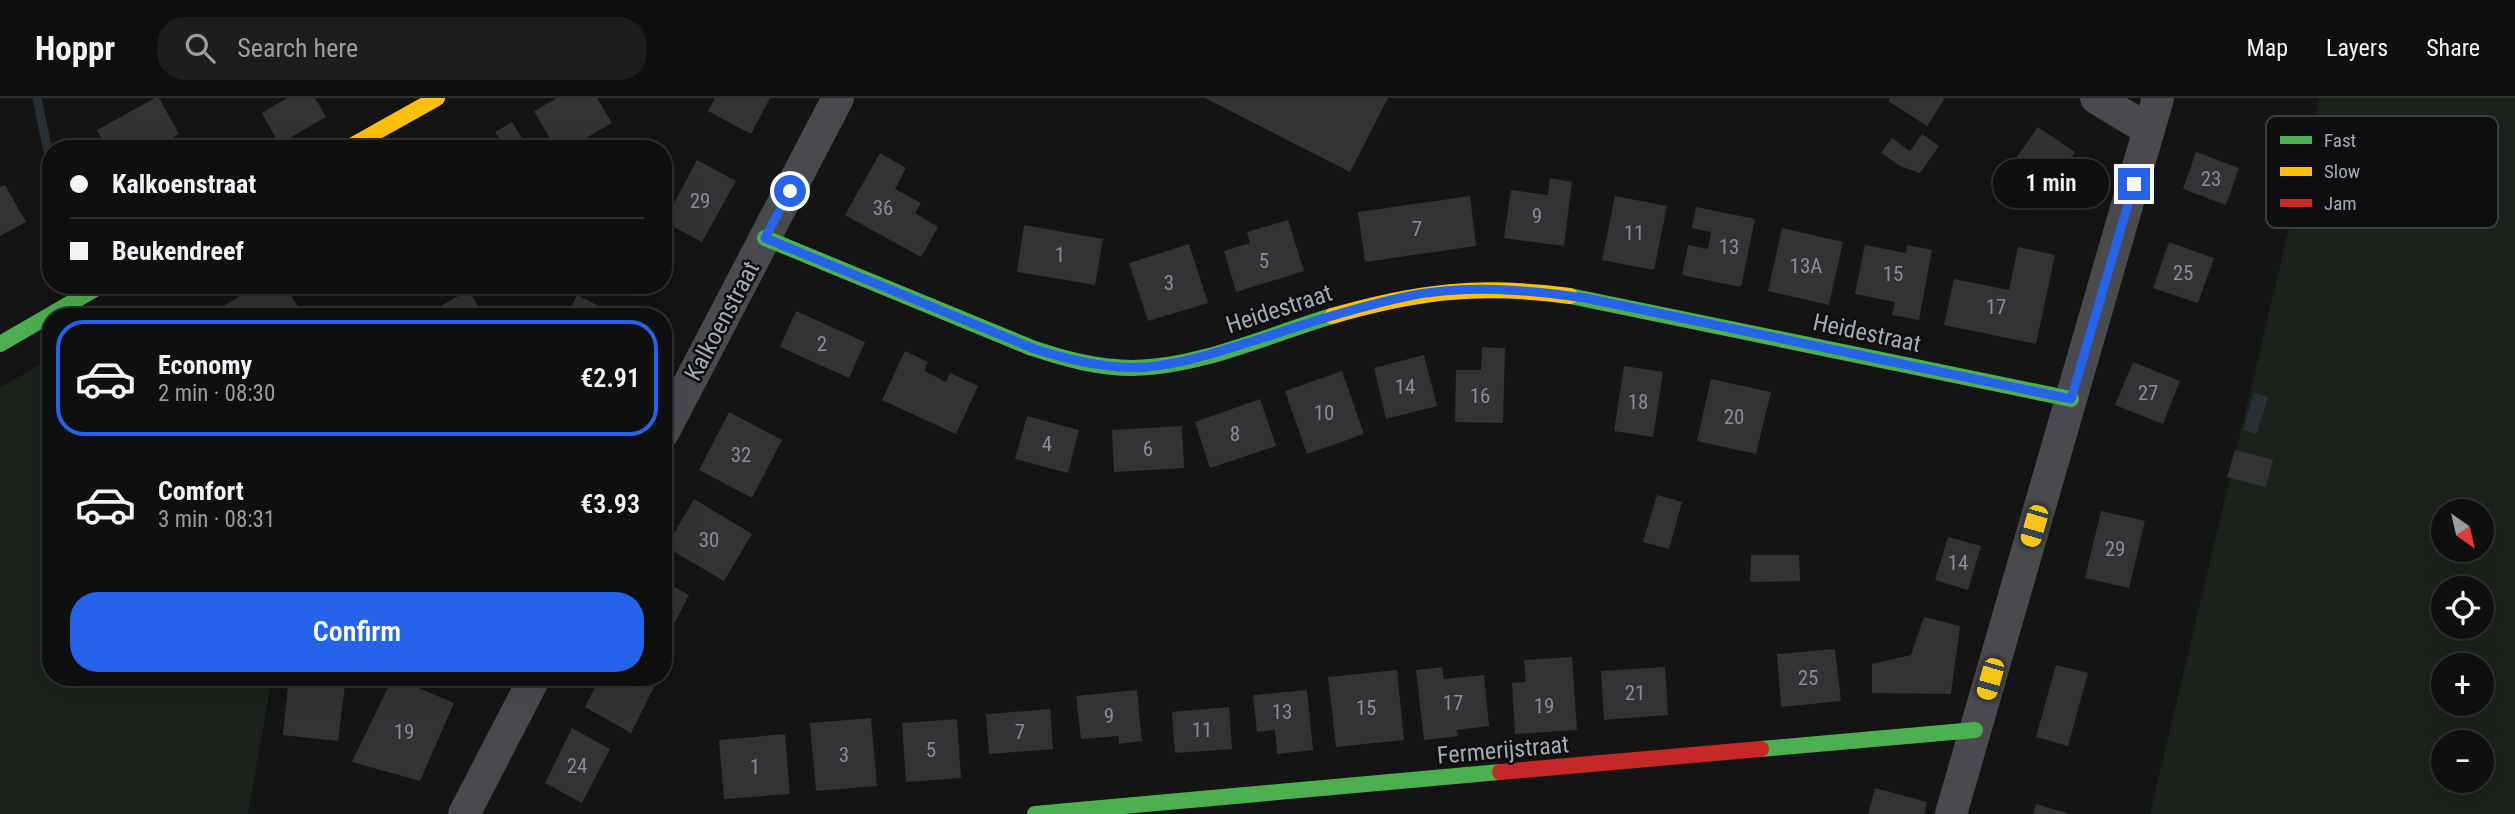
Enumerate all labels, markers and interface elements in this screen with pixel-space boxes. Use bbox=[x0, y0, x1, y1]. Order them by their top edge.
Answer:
search box bbox=[157, 17, 647, 80]
text: Hoppr bbox=[35, 29, 115, 68]
icon: search bbox=[181, 29, 219, 67]
text: Search here bbox=[237, 33, 358, 63]
text: Map bbox=[2247, 34, 2288, 62]
text: Layers bbox=[2326, 34, 2388, 62]
text: Share bbox=[2426, 34, 2480, 62]
legend bbox=[2266, 116, 2498, 228]
text: Fast bbox=[2324, 129, 2356, 152]
callout: 1 min bbox=[1994, 160, 2110, 208]
text: Slow bbox=[2324, 160, 2360, 183]
house number: 23 bbox=[2201, 167, 2221, 191]
route end bbox=[2118, 168, 2150, 200]
text: Kalkoenstraat bbox=[112, 169, 256, 199]
text: 1 min bbox=[2026, 170, 2076, 197]
route start bbox=[774, 175, 806, 207]
house number: 29 bbox=[690, 189, 710, 213]
text: Jam bbox=[2324, 192, 2357, 215]
house number: 36 bbox=[873, 196, 893, 220]
house number: 9 bbox=[1532, 204, 1542, 228]
house number: 7 bbox=[1412, 217, 1422, 241]
house number: 11 bbox=[1624, 221, 1644, 245]
house number: 13 bbox=[1719, 235, 1739, 259]
text: Beukendreef bbox=[112, 236, 244, 266]
house number: 1 bbox=[1055, 243, 1065, 267]
house number: 5 bbox=[1259, 249, 1269, 273]
house number: 13A bbox=[1790, 254, 1822, 278]
street label: Kalkoenstraat bbox=[679, 257, 765, 385]
house number: 25 bbox=[2173, 261, 2193, 285]
house number: 15 bbox=[1883, 262, 1903, 286]
house number: 3 bbox=[1164, 271, 1174, 295]
street label: Heidestraat bbox=[1222, 279, 1336, 339]
house number: 17 bbox=[1986, 295, 2006, 319]
street label: Heidestraat bbox=[1810, 308, 1924, 358]
house number: 2 bbox=[817, 332, 827, 356]
icon: car bbox=[74, 347, 137, 410]
text: Economy bbox=[158, 350, 252, 380]
text: €2.91 bbox=[580, 363, 640, 393]
house number: 14 bbox=[1395, 375, 1415, 399]
text: 2 min · 08:30 bbox=[158, 380, 275, 407]
house number: 27 bbox=[2138, 381, 2158, 405]
house number: 16 bbox=[1470, 384, 1490, 408]
house number: 18 bbox=[1628, 390, 1648, 414]
house number: 10 bbox=[1314, 401, 1334, 425]
house number: 20 bbox=[1724, 405, 1744, 429]
house number: 8 bbox=[1230, 422, 1240, 446]
house number: 4 bbox=[1042, 432, 1052, 456]
house number: 6 bbox=[1143, 437, 1153, 461]
house number: 32 bbox=[731, 443, 751, 467]
icon: car bbox=[74, 473, 137, 536]
text: Comfort bbox=[158, 476, 244, 506]
text: €3.93 bbox=[580, 489, 640, 519]
north arrow bbox=[2431, 499, 2494, 562]
map controls bbox=[2431, 499, 2494, 793]
car bbox=[2019, 503, 2050, 549]
text: 3 min · 08:31 bbox=[158, 506, 275, 533]
house number: 30 bbox=[699, 528, 719, 552]
house number: 29 bbox=[2105, 537, 2125, 561]
house number: 14 bbox=[1948, 551, 1968, 575]
button: locate bbox=[2431, 576, 2494, 639]
button: Confirm bbox=[70, 592, 644, 672]
button: + bbox=[2431, 653, 2494, 716]
car bbox=[1975, 656, 2006, 702]
house number: 25 bbox=[1798, 666, 1818, 690]
house number: 21 bbox=[1625, 681, 1645, 705]
house number: 17 bbox=[1443, 691, 1463, 715]
house number: 19 bbox=[1534, 694, 1554, 718]
house number: 15 bbox=[1356, 696, 1376, 720]
house number: 13 bbox=[1272, 700, 1292, 724]
house number: 9 bbox=[1104, 704, 1114, 728]
house number: 11 bbox=[1192, 718, 1212, 742]
house number: 19 bbox=[394, 720, 414, 744]
house number: 7 bbox=[1015, 720, 1025, 744]
street label: Fermerijstraat bbox=[1436, 730, 1570, 770]
button: − bbox=[2431, 730, 2494, 793]
house number: 5 bbox=[926, 738, 936, 762]
house number: 3 bbox=[839, 743, 849, 767]
house number: 24 bbox=[567, 754, 587, 778]
house number: 1 bbox=[750, 755, 760, 779]

